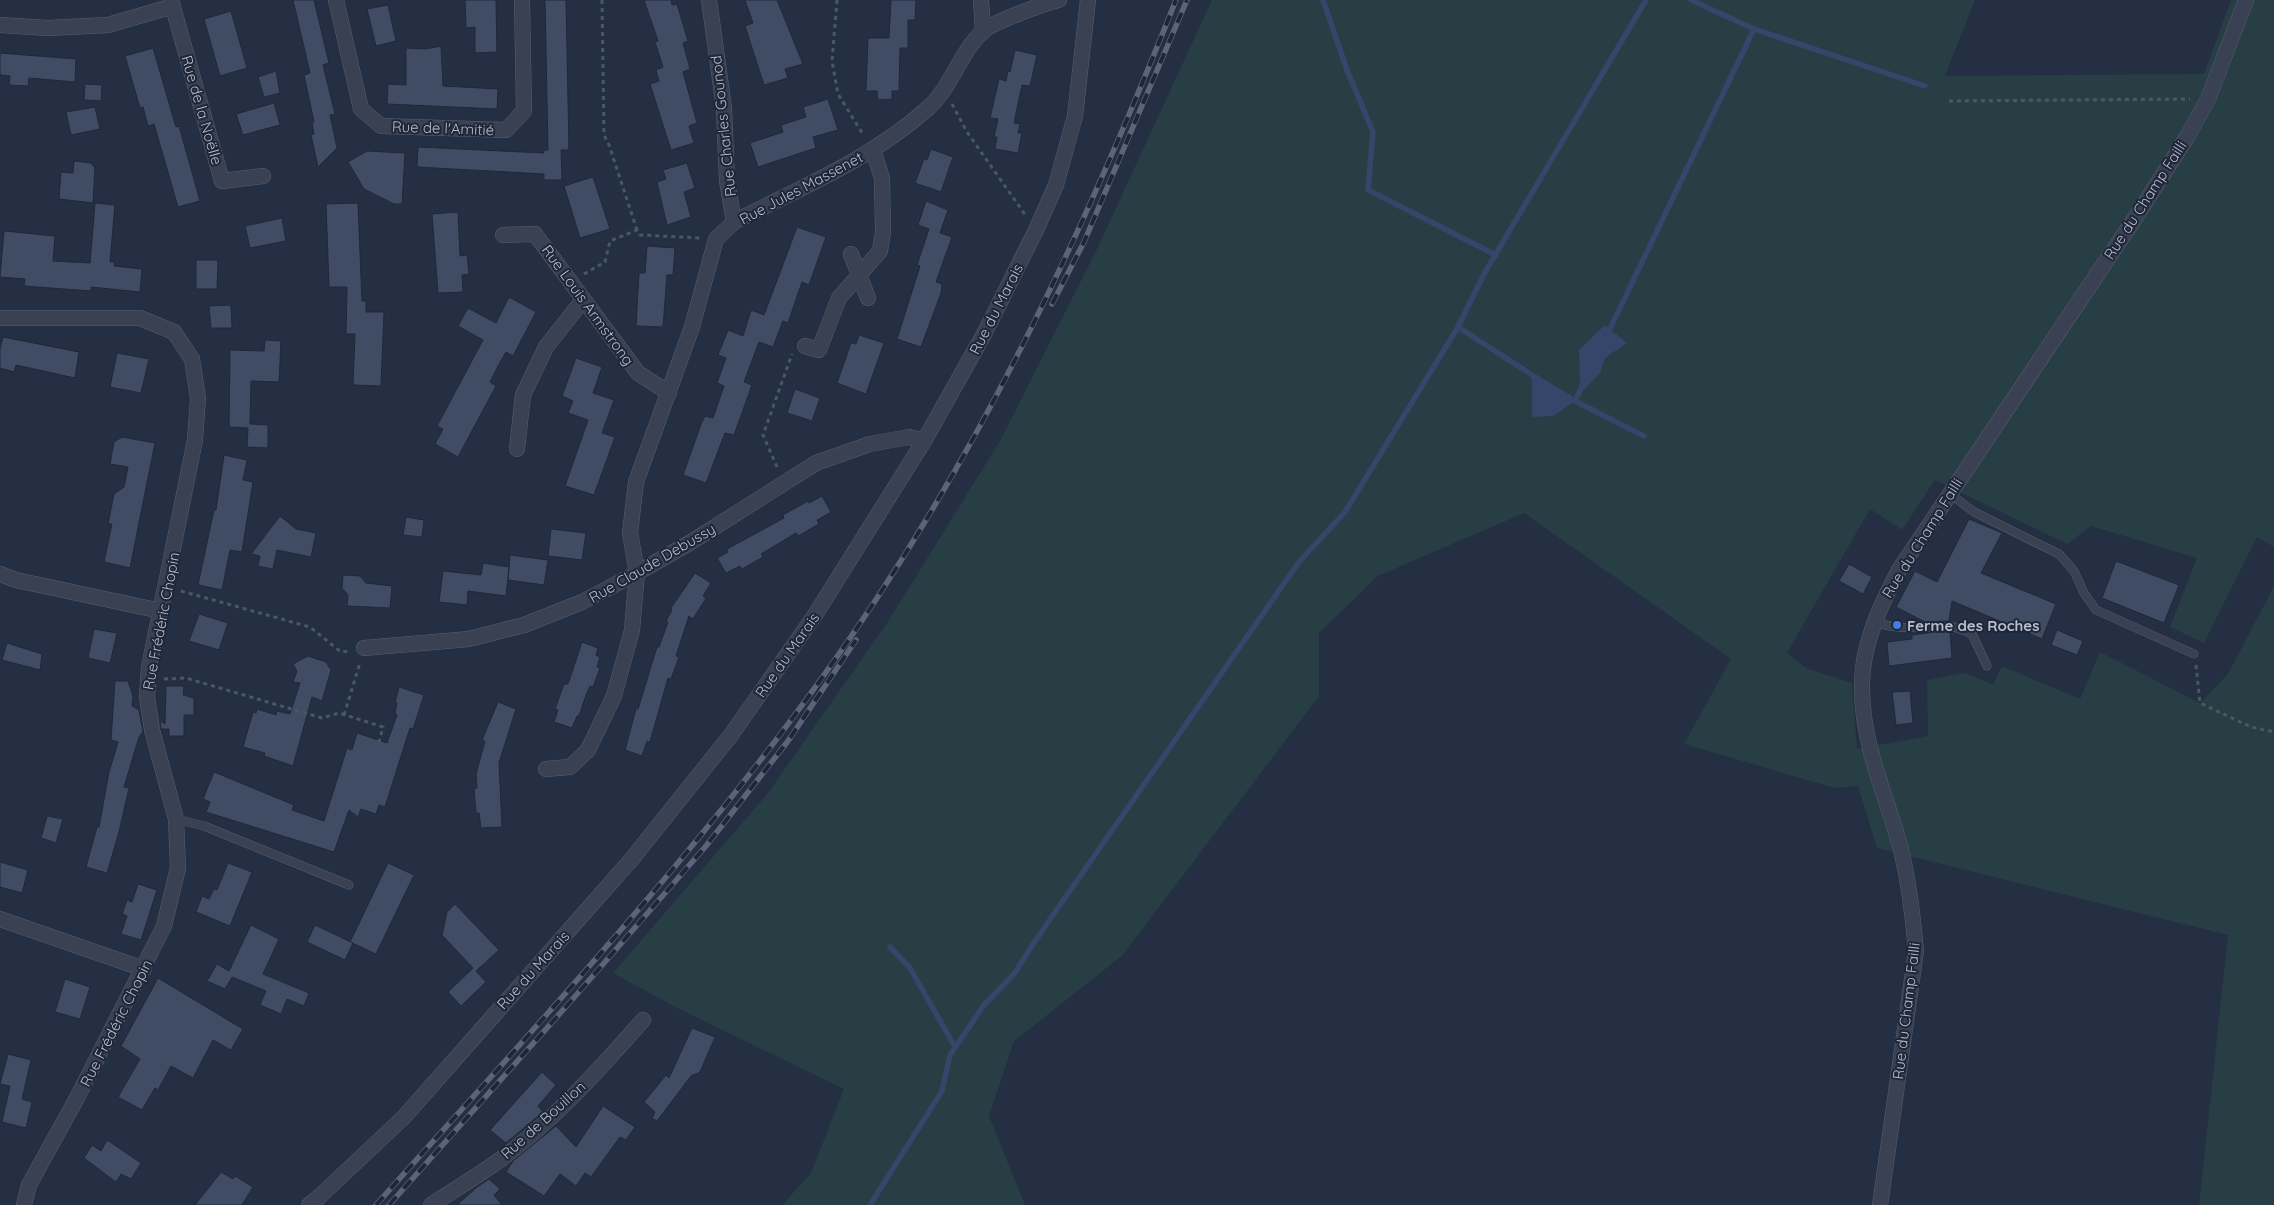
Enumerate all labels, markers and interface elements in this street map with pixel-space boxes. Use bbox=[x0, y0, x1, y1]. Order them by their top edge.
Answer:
street label: Rue de la Noëlle bbox=[177, 53, 227, 167]
street label: Rue Charles Gounod bbox=[706, 54, 740, 198]
street label: Rue de l'Amitié bbox=[392, 117, 494, 139]
street label: Rue du Champ Failli bbox=[2099, 137, 2191, 263]
street label: Rue Jules Massenet bbox=[736, 147, 866, 229]
street label: Rue Louis Armstrong bbox=[538, 241, 638, 369]
street label: Rue du Marais bbox=[965, 260, 1027, 358]
street label: Rue du Champ Failli bbox=[1877, 475, 1967, 601]
street label: Rue Claude Debussy bbox=[585, 519, 719, 607]
street label: Rue Frédéric Chopin bbox=[138, 550, 184, 692]
street label: Rue du Marais bbox=[751, 609, 823, 701]
place label: Ferme des Roches bbox=[1907, 616, 2039, 635]
marker: Ferme des Roches bbox=[1891, 619, 1903, 631]
street label: Rue du Marais bbox=[493, 927, 573, 1013]
street label: Rue du Champ Failli bbox=[1888, 941, 1924, 1081]
street label: Rue Frédéric Chopin bbox=[76, 956, 156, 1090]
street label: Rue de Bouillon bbox=[497, 1077, 589, 1163]

